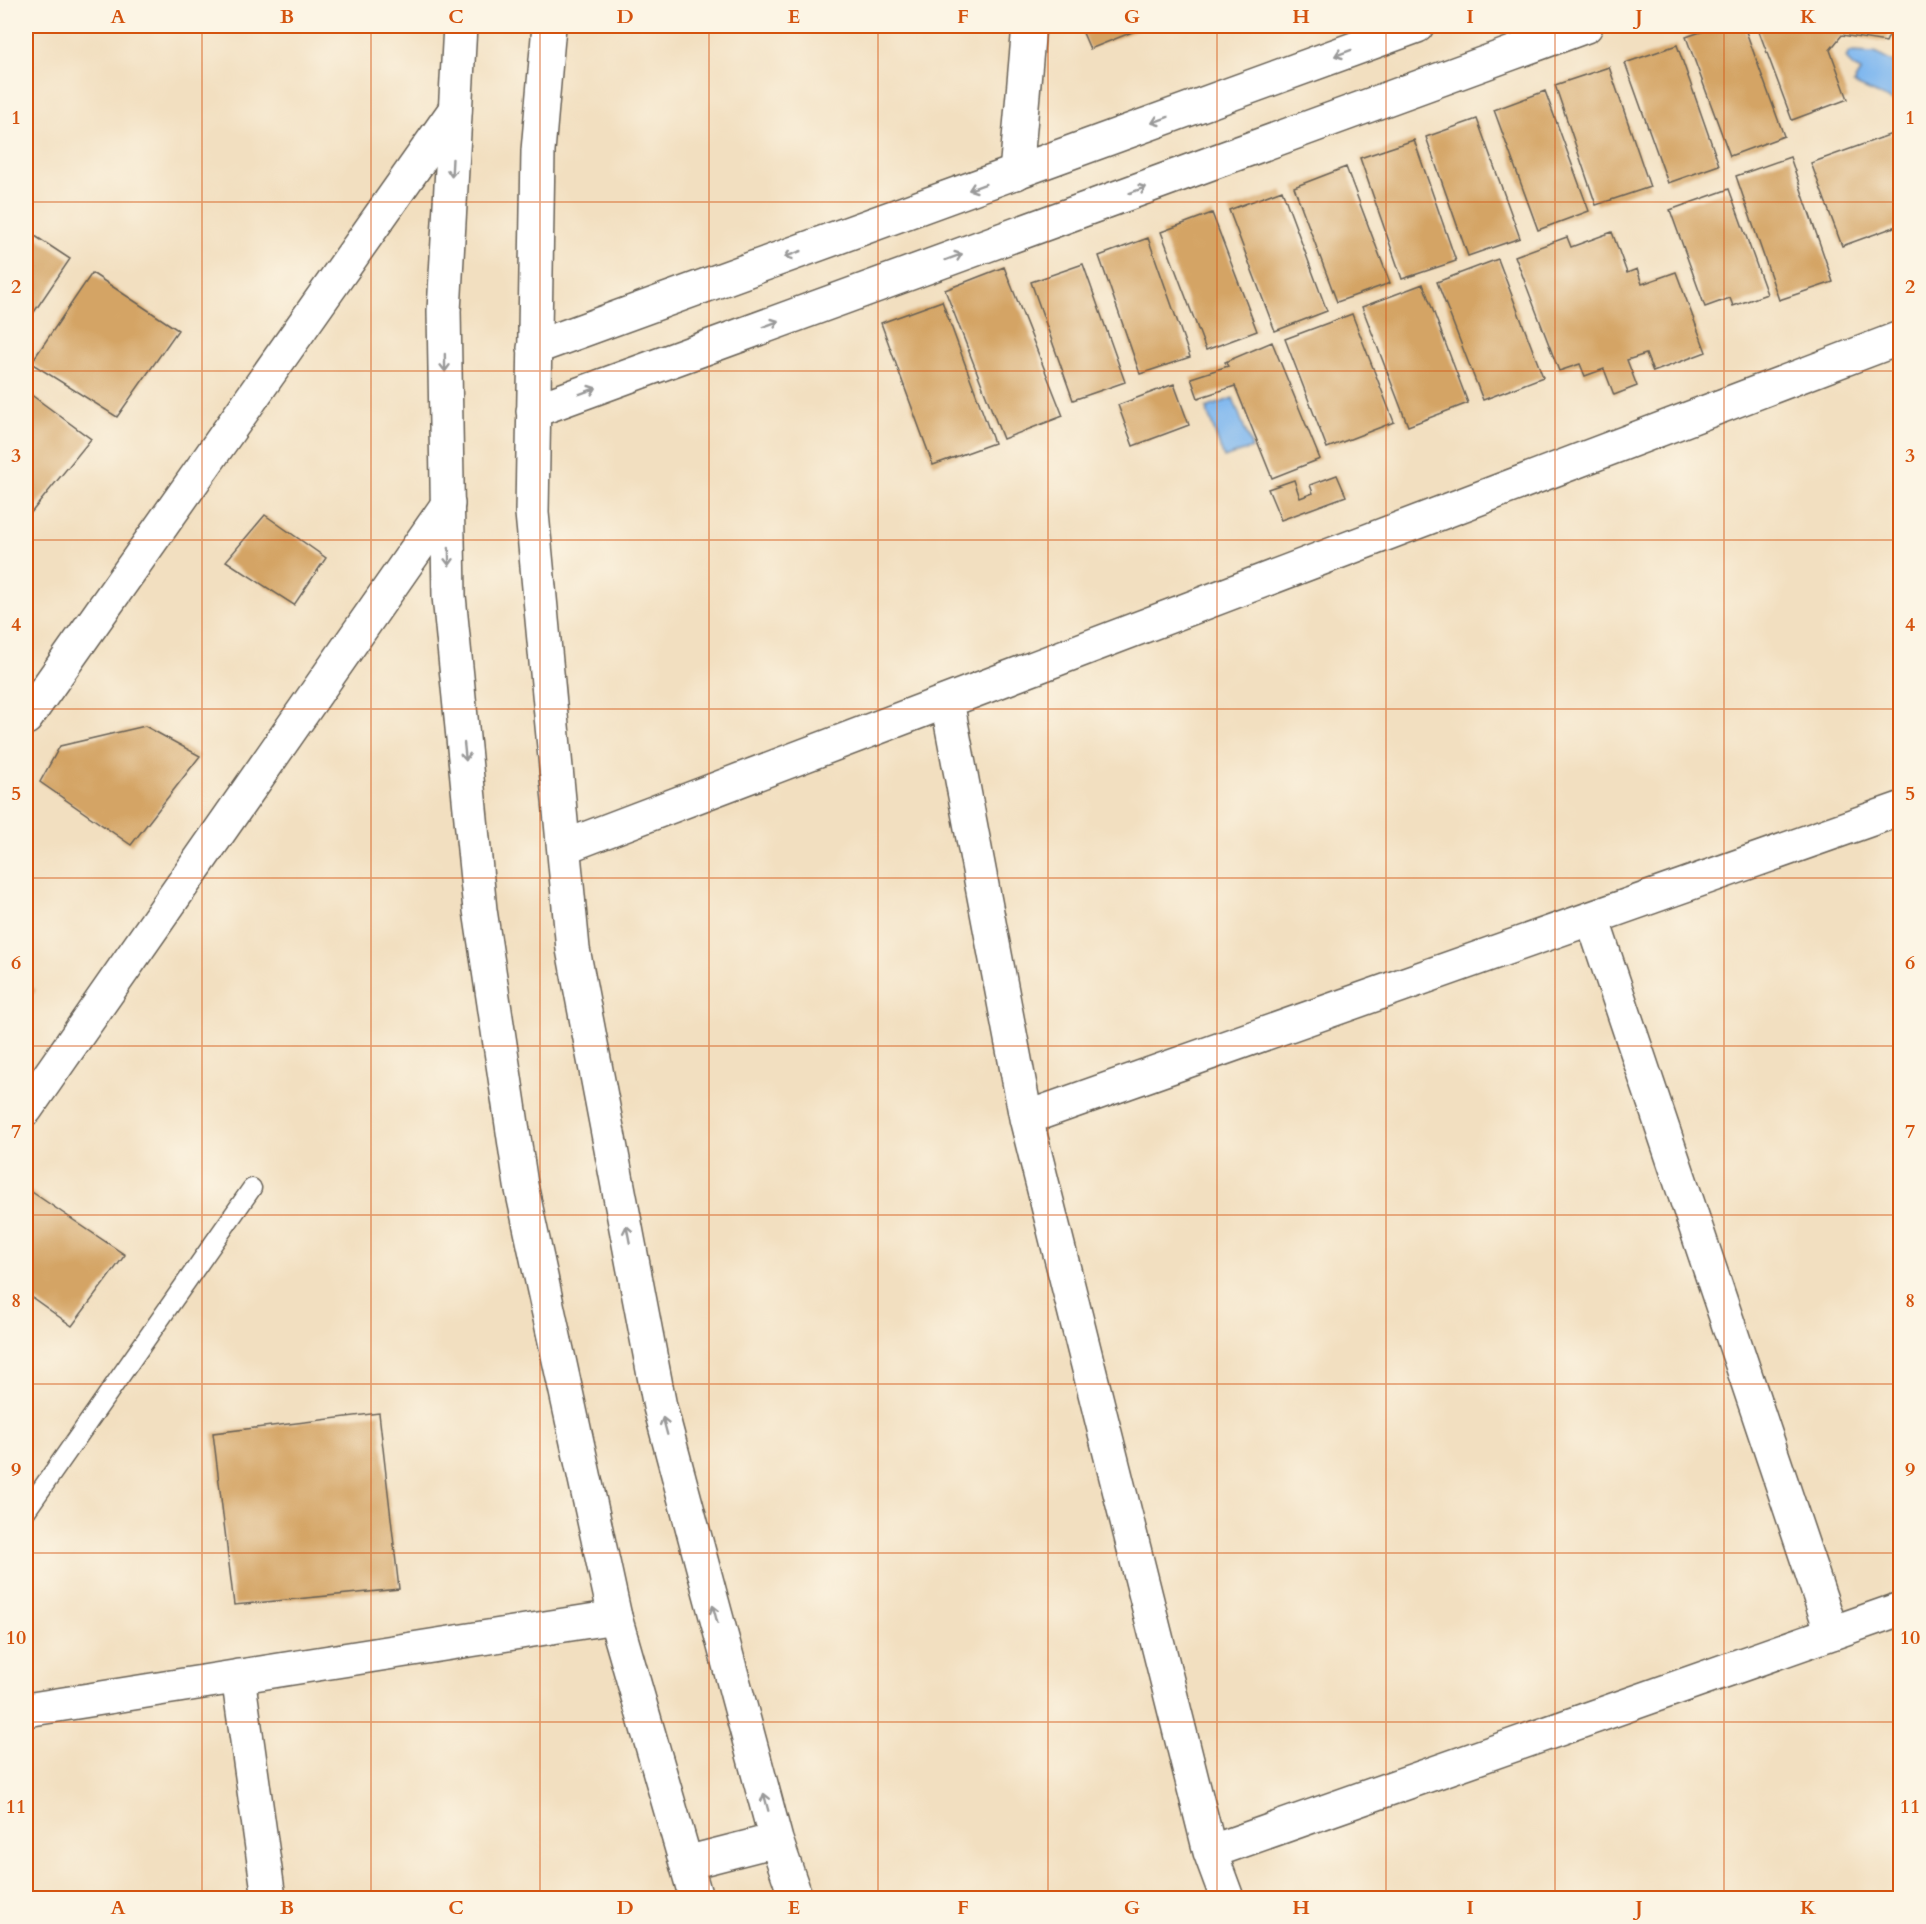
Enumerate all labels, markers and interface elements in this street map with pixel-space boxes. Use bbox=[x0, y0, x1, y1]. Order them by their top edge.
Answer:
text: A bbox=[110, 3, 126, 30]
text: B bbox=[280, 3, 294, 30]
text: C bbox=[448, 3, 464, 30]
text: D bbox=[616, 3, 634, 30]
text: E bbox=[788, 3, 800, 30]
text: F bbox=[957, 3, 969, 30]
text: G bbox=[1124, 3, 1140, 30]
text: H bbox=[1292, 3, 1310, 30]
text: I bbox=[1466, 3, 1474, 30]
text: J bbox=[1632, 3, 1643, 30]
text: K bbox=[1800, 3, 1817, 30]
one-way arrow bbox=[1334, 48, 1353, 59]
text: 1 bbox=[11, 104, 21, 131]
text: 1 bbox=[1905, 104, 1915, 131]
one-way arrow bbox=[1151, 115, 1169, 126]
one-way arrow bbox=[446, 157, 457, 177]
one-way arrow bbox=[968, 182, 986, 193]
one-way arrow bbox=[1128, 183, 1146, 194]
one-way arrow bbox=[784, 249, 803, 260]
one-way arrow bbox=[945, 250, 963, 261]
text: 2 bbox=[11, 273, 21, 300]
text: 2 bbox=[1905, 273, 1915, 300]
one-way arrow bbox=[761, 317, 780, 328]
one-way arrow bbox=[439, 352, 450, 372]
one-way arrow bbox=[578, 384, 597, 395]
text: 3 bbox=[11, 442, 21, 469]
text: 3 bbox=[1905, 442, 1915, 469]
one-way arrow bbox=[443, 547, 454, 567]
text: 4 bbox=[11, 611, 21, 638]
text: 4 bbox=[1905, 611, 1915, 638]
one-way arrow bbox=[460, 741, 471, 761]
text: 5 bbox=[11, 780, 21, 807]
text: 5 bbox=[1905, 780, 1915, 807]
text: 6 bbox=[11, 949, 21, 976]
text: 6 bbox=[1905, 949, 1915, 976]
text: 7 bbox=[11, 1118, 21, 1145]
text: 7 bbox=[1905, 1118, 1915, 1145]
one-way arrow bbox=[622, 1225, 633, 1245]
text: 8 bbox=[11, 1287, 21, 1314]
text: 8 bbox=[1905, 1287, 1915, 1314]
one-way arrow bbox=[659, 1417, 671, 1436]
text: 9 bbox=[11, 1456, 21, 1483]
text: 9 bbox=[1905, 1456, 1915, 1483]
one-way arrow bbox=[709, 1605, 720, 1624]
text: 10 bbox=[6, 1624, 26, 1651]
text: 10 bbox=[1900, 1624, 1920, 1651]
text: 11 bbox=[6, 1793, 26, 1820]
one-way arrow bbox=[760, 1793, 771, 1812]
text: 11 bbox=[1900, 1793, 1920, 1820]
text: A bbox=[110, 1894, 126, 1921]
text: B bbox=[280, 1894, 294, 1921]
text: C bbox=[448, 1894, 464, 1921]
text: D bbox=[616, 1894, 634, 1921]
text: E bbox=[788, 1894, 800, 1921]
text: F bbox=[957, 1894, 969, 1921]
text: G bbox=[1124, 1894, 1140, 1921]
text: H bbox=[1292, 1894, 1310, 1921]
text: I bbox=[1466, 1894, 1474, 1921]
text: J bbox=[1632, 1894, 1643, 1921]
text: K bbox=[1800, 1894, 1817, 1921]

